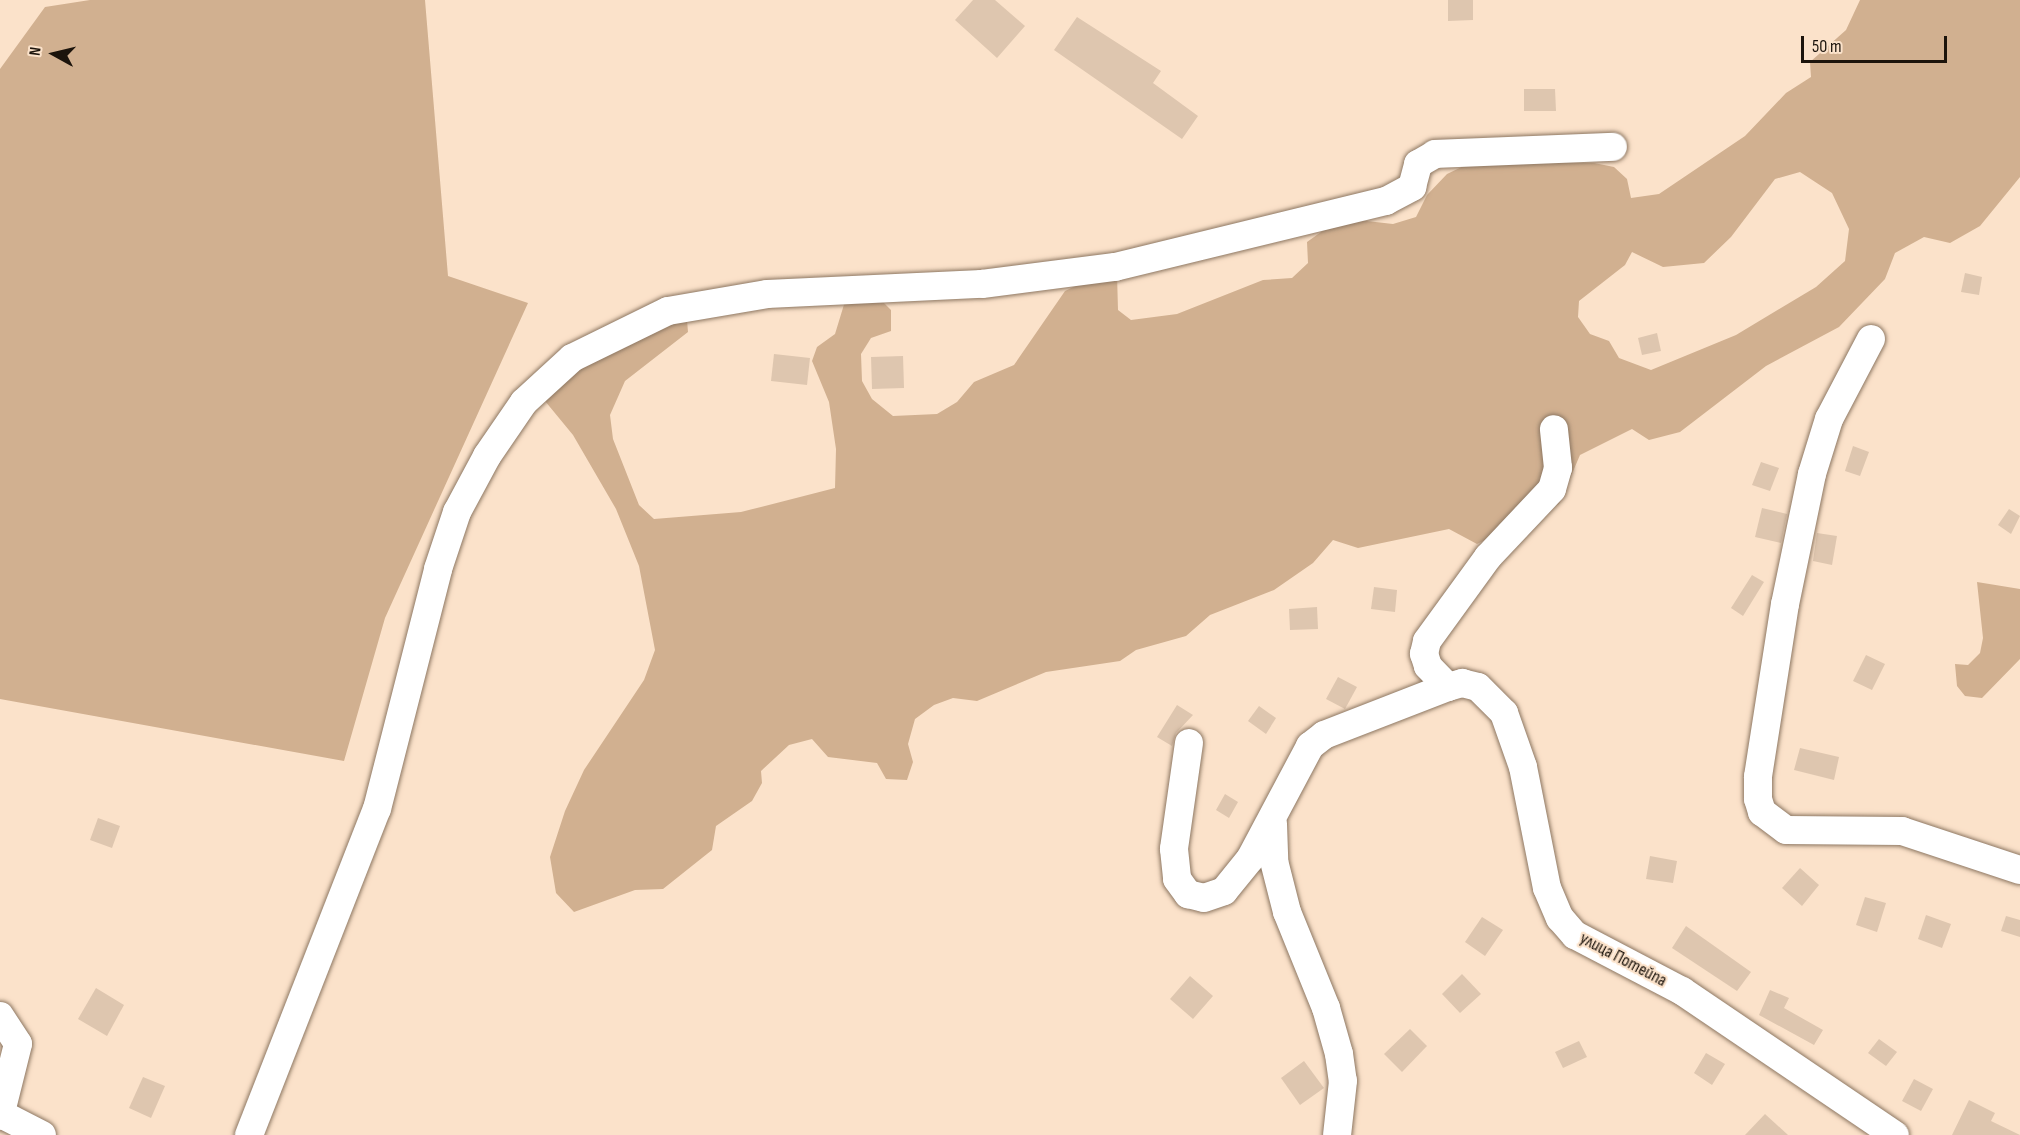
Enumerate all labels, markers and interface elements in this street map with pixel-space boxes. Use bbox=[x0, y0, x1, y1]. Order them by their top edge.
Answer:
north arrow bbox=[24, 24, 84, 84]
scale bar bbox=[1804, 24, 1950, 62]
text: 50 m bbox=[1812, 36, 1842, 57]
text: N bbox=[26, 46, 46, 57]
street label: улица Потейпа bbox=[1576, 928, 1670, 992]

